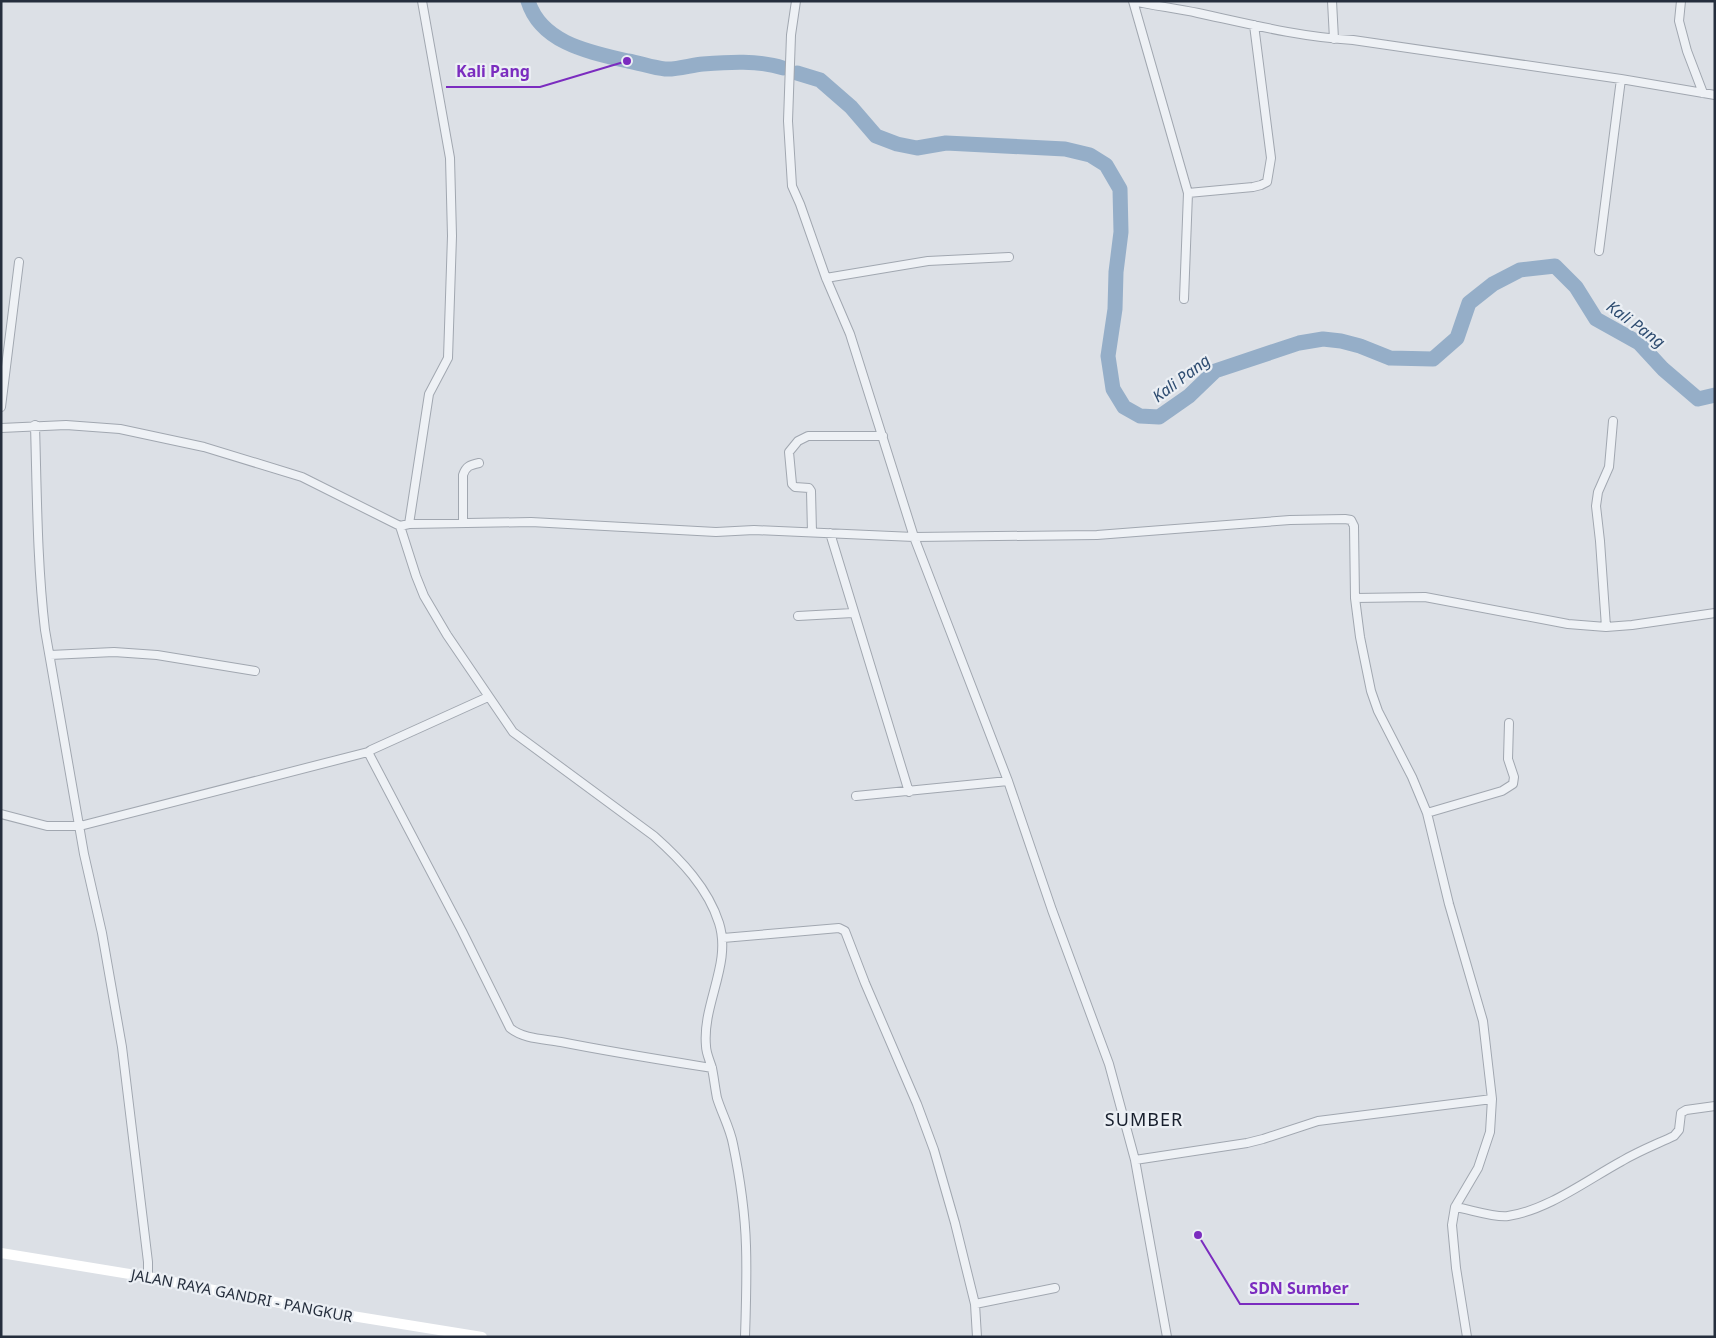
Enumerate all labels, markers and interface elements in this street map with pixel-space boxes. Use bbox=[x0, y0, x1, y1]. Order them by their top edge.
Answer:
callout: Kali Pang bbox=[446, 56, 540, 87]
text: Kali Pang bbox=[456, 60, 530, 82]
water label: Kali Pang bbox=[1602, 295, 1670, 353]
water label: Kali Pang bbox=[1148, 349, 1214, 407]
district label: SUMBER bbox=[1105, 1107, 1183, 1131]
street label: JALAN RAYA GANDRI - PANGKUR bbox=[128, 1263, 355, 1326]
callout: SDN Sumber bbox=[1240, 1273, 1359, 1304]
text: SDN Sumber bbox=[1249, 1277, 1349, 1299]

